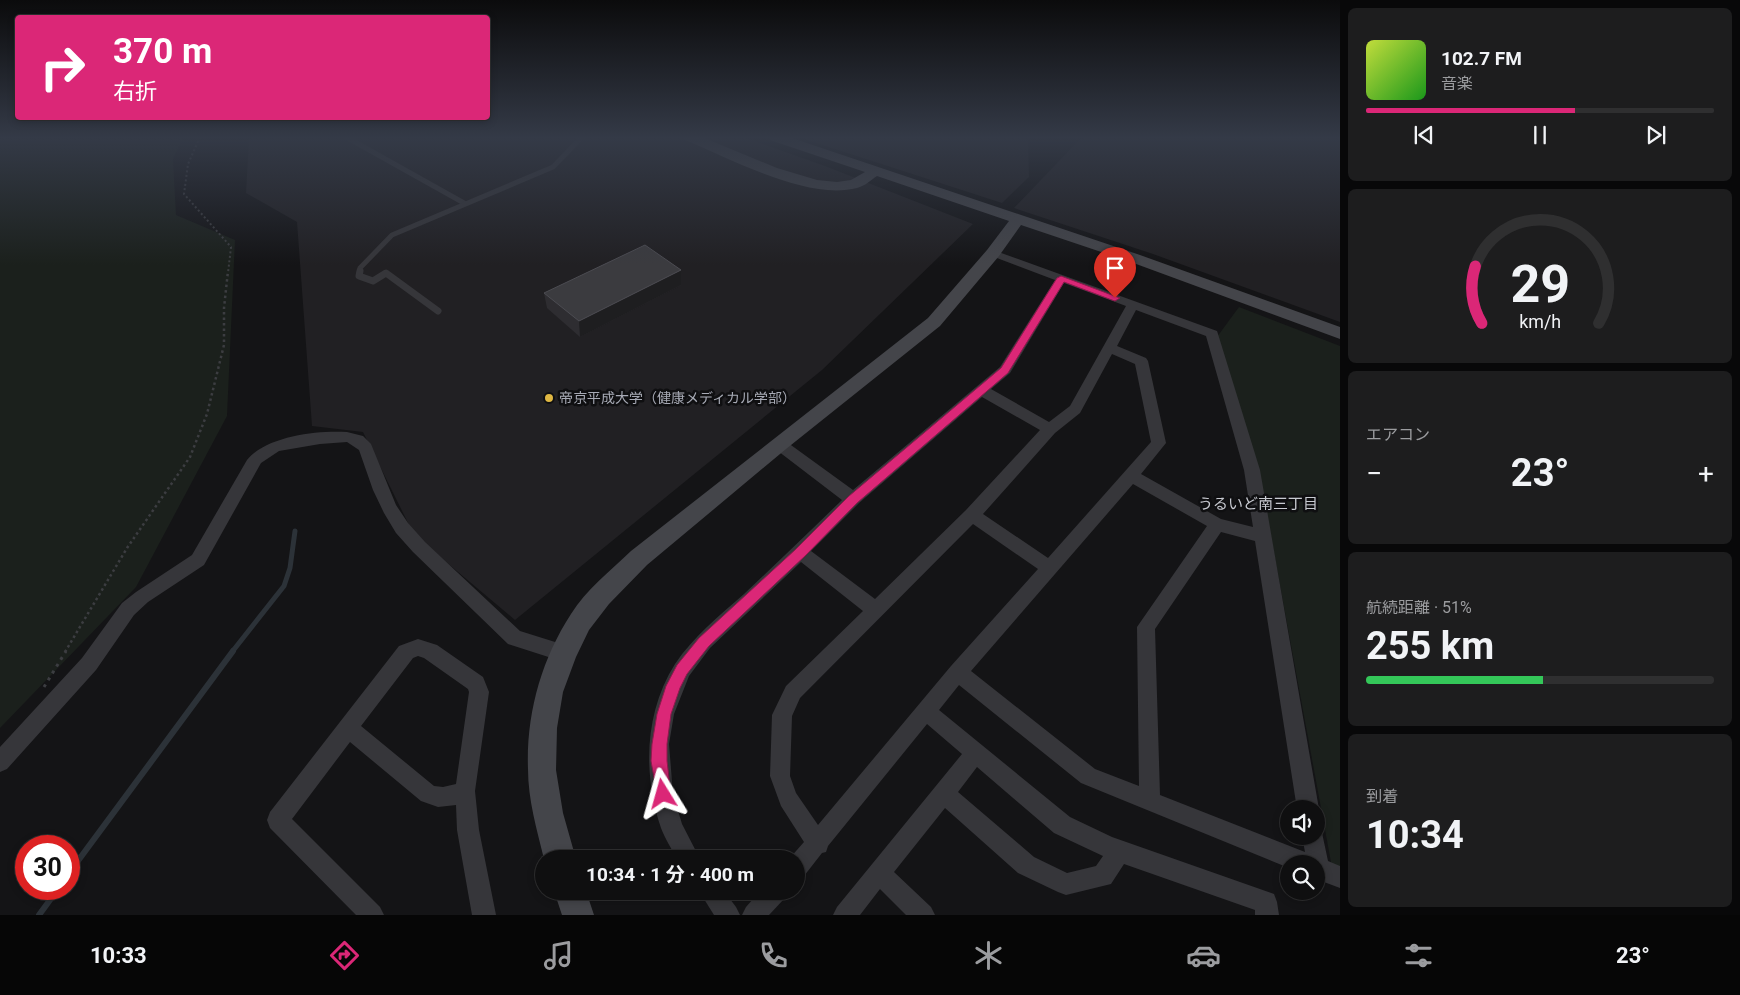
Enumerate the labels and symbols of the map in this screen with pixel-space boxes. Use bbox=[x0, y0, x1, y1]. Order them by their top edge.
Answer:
pin bbox=[1094, 247, 1136, 298]
place label: 帝京平成大学（健康メディカル学部） bbox=[559, 390, 796, 406]
marker: 帝京平成大学（健康メディカル学部） bbox=[543, 392, 555, 404]
district label: うるいど南三丁目 bbox=[1198, 495, 1318, 513]
position arrow bbox=[636, 767, 688, 819]
speed limit sign: 30 bbox=[15, 835, 80, 900]

